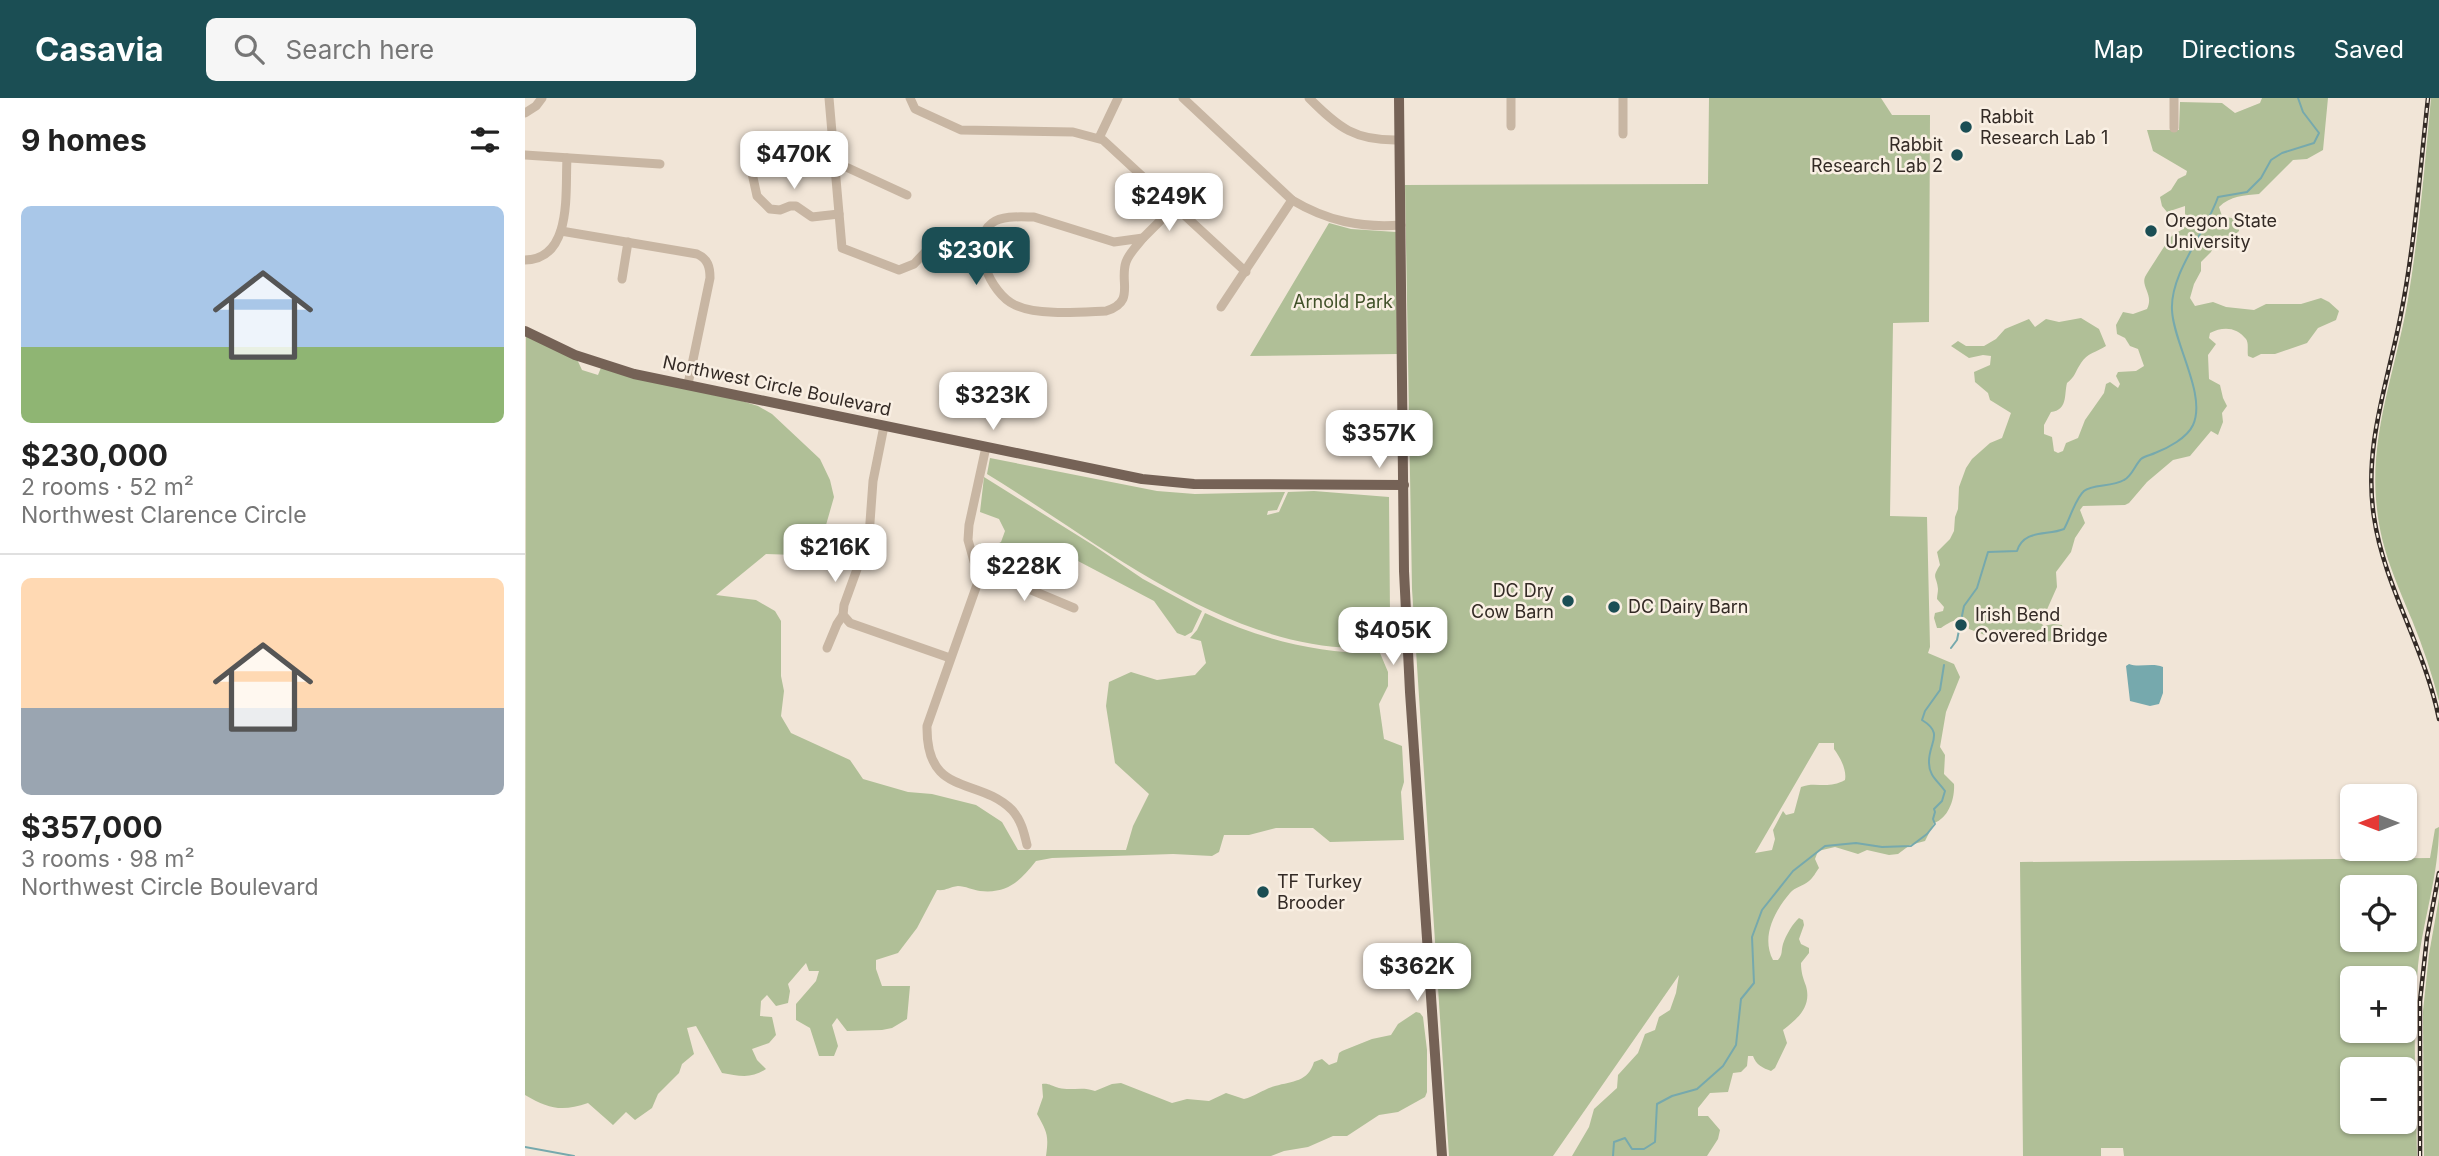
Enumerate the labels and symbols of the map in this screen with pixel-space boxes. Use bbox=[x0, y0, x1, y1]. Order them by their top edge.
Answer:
place label: Rabbit Research Lab 1 bbox=[1980, 106, 2108, 148]
marker: Rabbit Research Lab 1 bbox=[1958, 119, 1974, 135]
pin: $470K bbox=[745, 132, 843, 191]
place label: Rabbit Research Lab 2 bbox=[1811, 134, 1943, 176]
marker: Rabbit Research Lab 2 bbox=[1949, 147, 1965, 163]
pin: $249K bbox=[1120, 174, 1218, 233]
place label: Oregon State University bbox=[2165, 210, 2277, 252]
marker: Oregon State University bbox=[2143, 223, 2159, 239]
pin: $230K bbox=[927, 228, 1025, 287]
park label: Arnold Park bbox=[1293, 291, 1393, 312]
street label: Northwest Circle Boulevard bbox=[661, 351, 893, 420]
pin: $323K bbox=[944, 372, 1042, 432]
pin: $357K bbox=[1330, 410, 1428, 470]
pin: $216K bbox=[786, 524, 884, 584]
pin: $228K bbox=[975, 544, 1073, 603]
place label: DC Dry Cow Barn bbox=[1471, 580, 1554, 622]
marker: DC Dry Cow Barn bbox=[1560, 593, 1576, 609]
place label: DC Dairy Barn bbox=[1628, 596, 1748, 617]
marker: DC Dairy Barn bbox=[1606, 599, 1622, 615]
place label: Irish Bend Covered Bridge bbox=[1975, 604, 2108, 646]
pin: $405K bbox=[1344, 608, 1442, 667]
marker: Irish Bend Covered Bridge bbox=[1953, 617, 1969, 633]
north arrow bbox=[2340, 784, 2417, 861]
place label: TF Turkey Brooder bbox=[1277, 871, 1362, 913]
marker: TF Turkey Brooder bbox=[1255, 884, 1271, 900]
pin: $362K bbox=[1368, 944, 1466, 1003]

